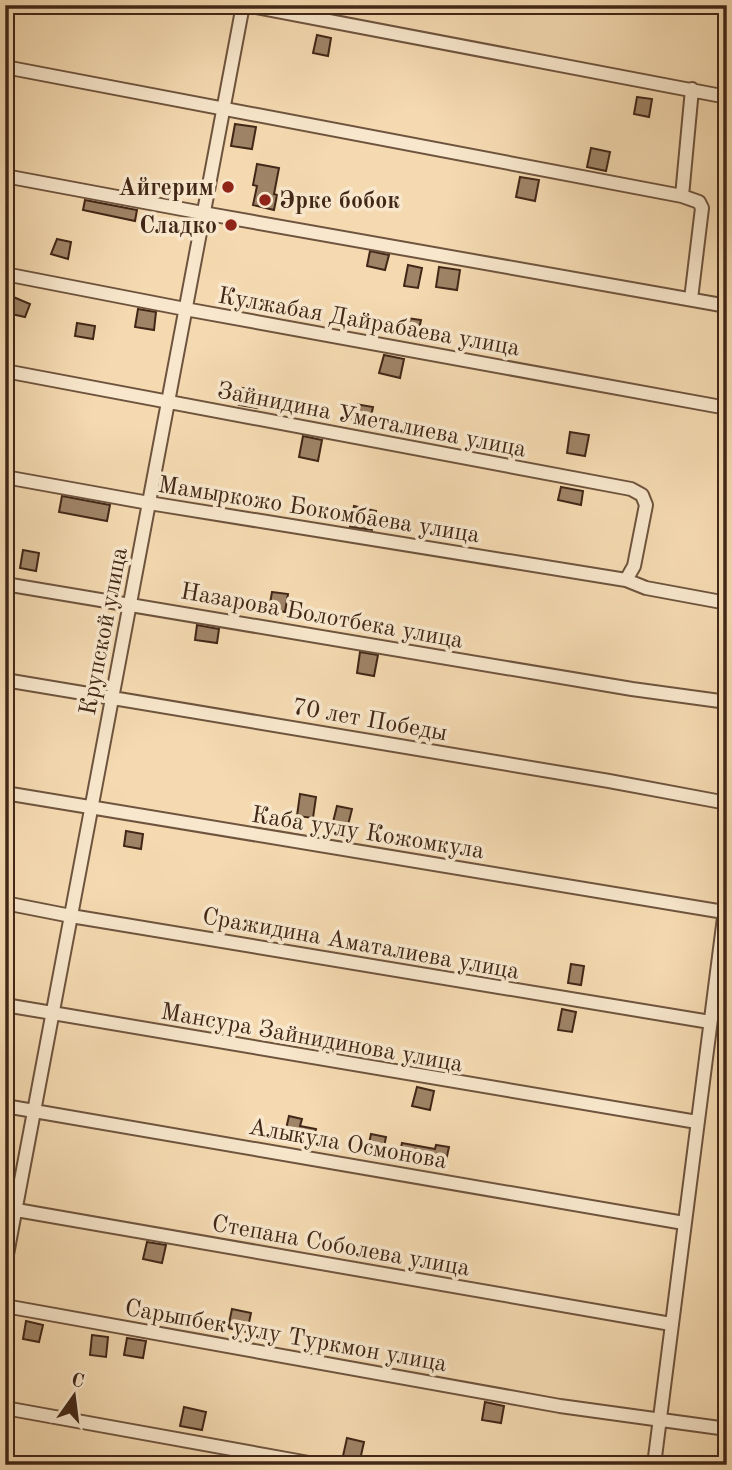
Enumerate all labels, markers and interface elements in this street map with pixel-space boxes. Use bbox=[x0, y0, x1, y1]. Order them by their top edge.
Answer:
place label: Айгерим bbox=[118, 177, 214, 201]
marker: Айгерим bbox=[220, 179, 236, 195]
place label: Эрке бобок bbox=[279, 190, 400, 214]
marker: Эрке бобок bbox=[257, 192, 273, 208]
place label: Сладко bbox=[139, 215, 217, 239]
marker: Сладко bbox=[223, 217, 239, 233]
street label: Кулжабая Дайрабаева улица bbox=[216, 285, 522, 361]
street label: Зайнидина Уметалиева улица bbox=[215, 379, 528, 463]
street label: Мамыркожо Бокомбаева улица bbox=[156, 474, 481, 548]
street label: Крупской улица bbox=[77, 545, 133, 717]
street label: Назарова Болотбека улица bbox=[178, 580, 465, 654]
street label: 70 лет Победы bbox=[290, 696, 449, 746]
street label: Каба уулу Кожомкула bbox=[250, 804, 486, 864]
street label: Сражидина Аматалиева улица bbox=[200, 905, 521, 985]
street label: Мансура Зайнидинова улица bbox=[159, 1001, 465, 1077]
street label: Алыкула Осмонова bbox=[247, 1116, 449, 1174]
street label: Степана Соболева улица bbox=[210, 1212, 472, 1282]
street label: Сарыпбек уулу Туркмон улица bbox=[123, 1297, 449, 1377]
north arrow bbox=[38, 1362, 108, 1432]
text: С bbox=[69, 1371, 86, 1393]

